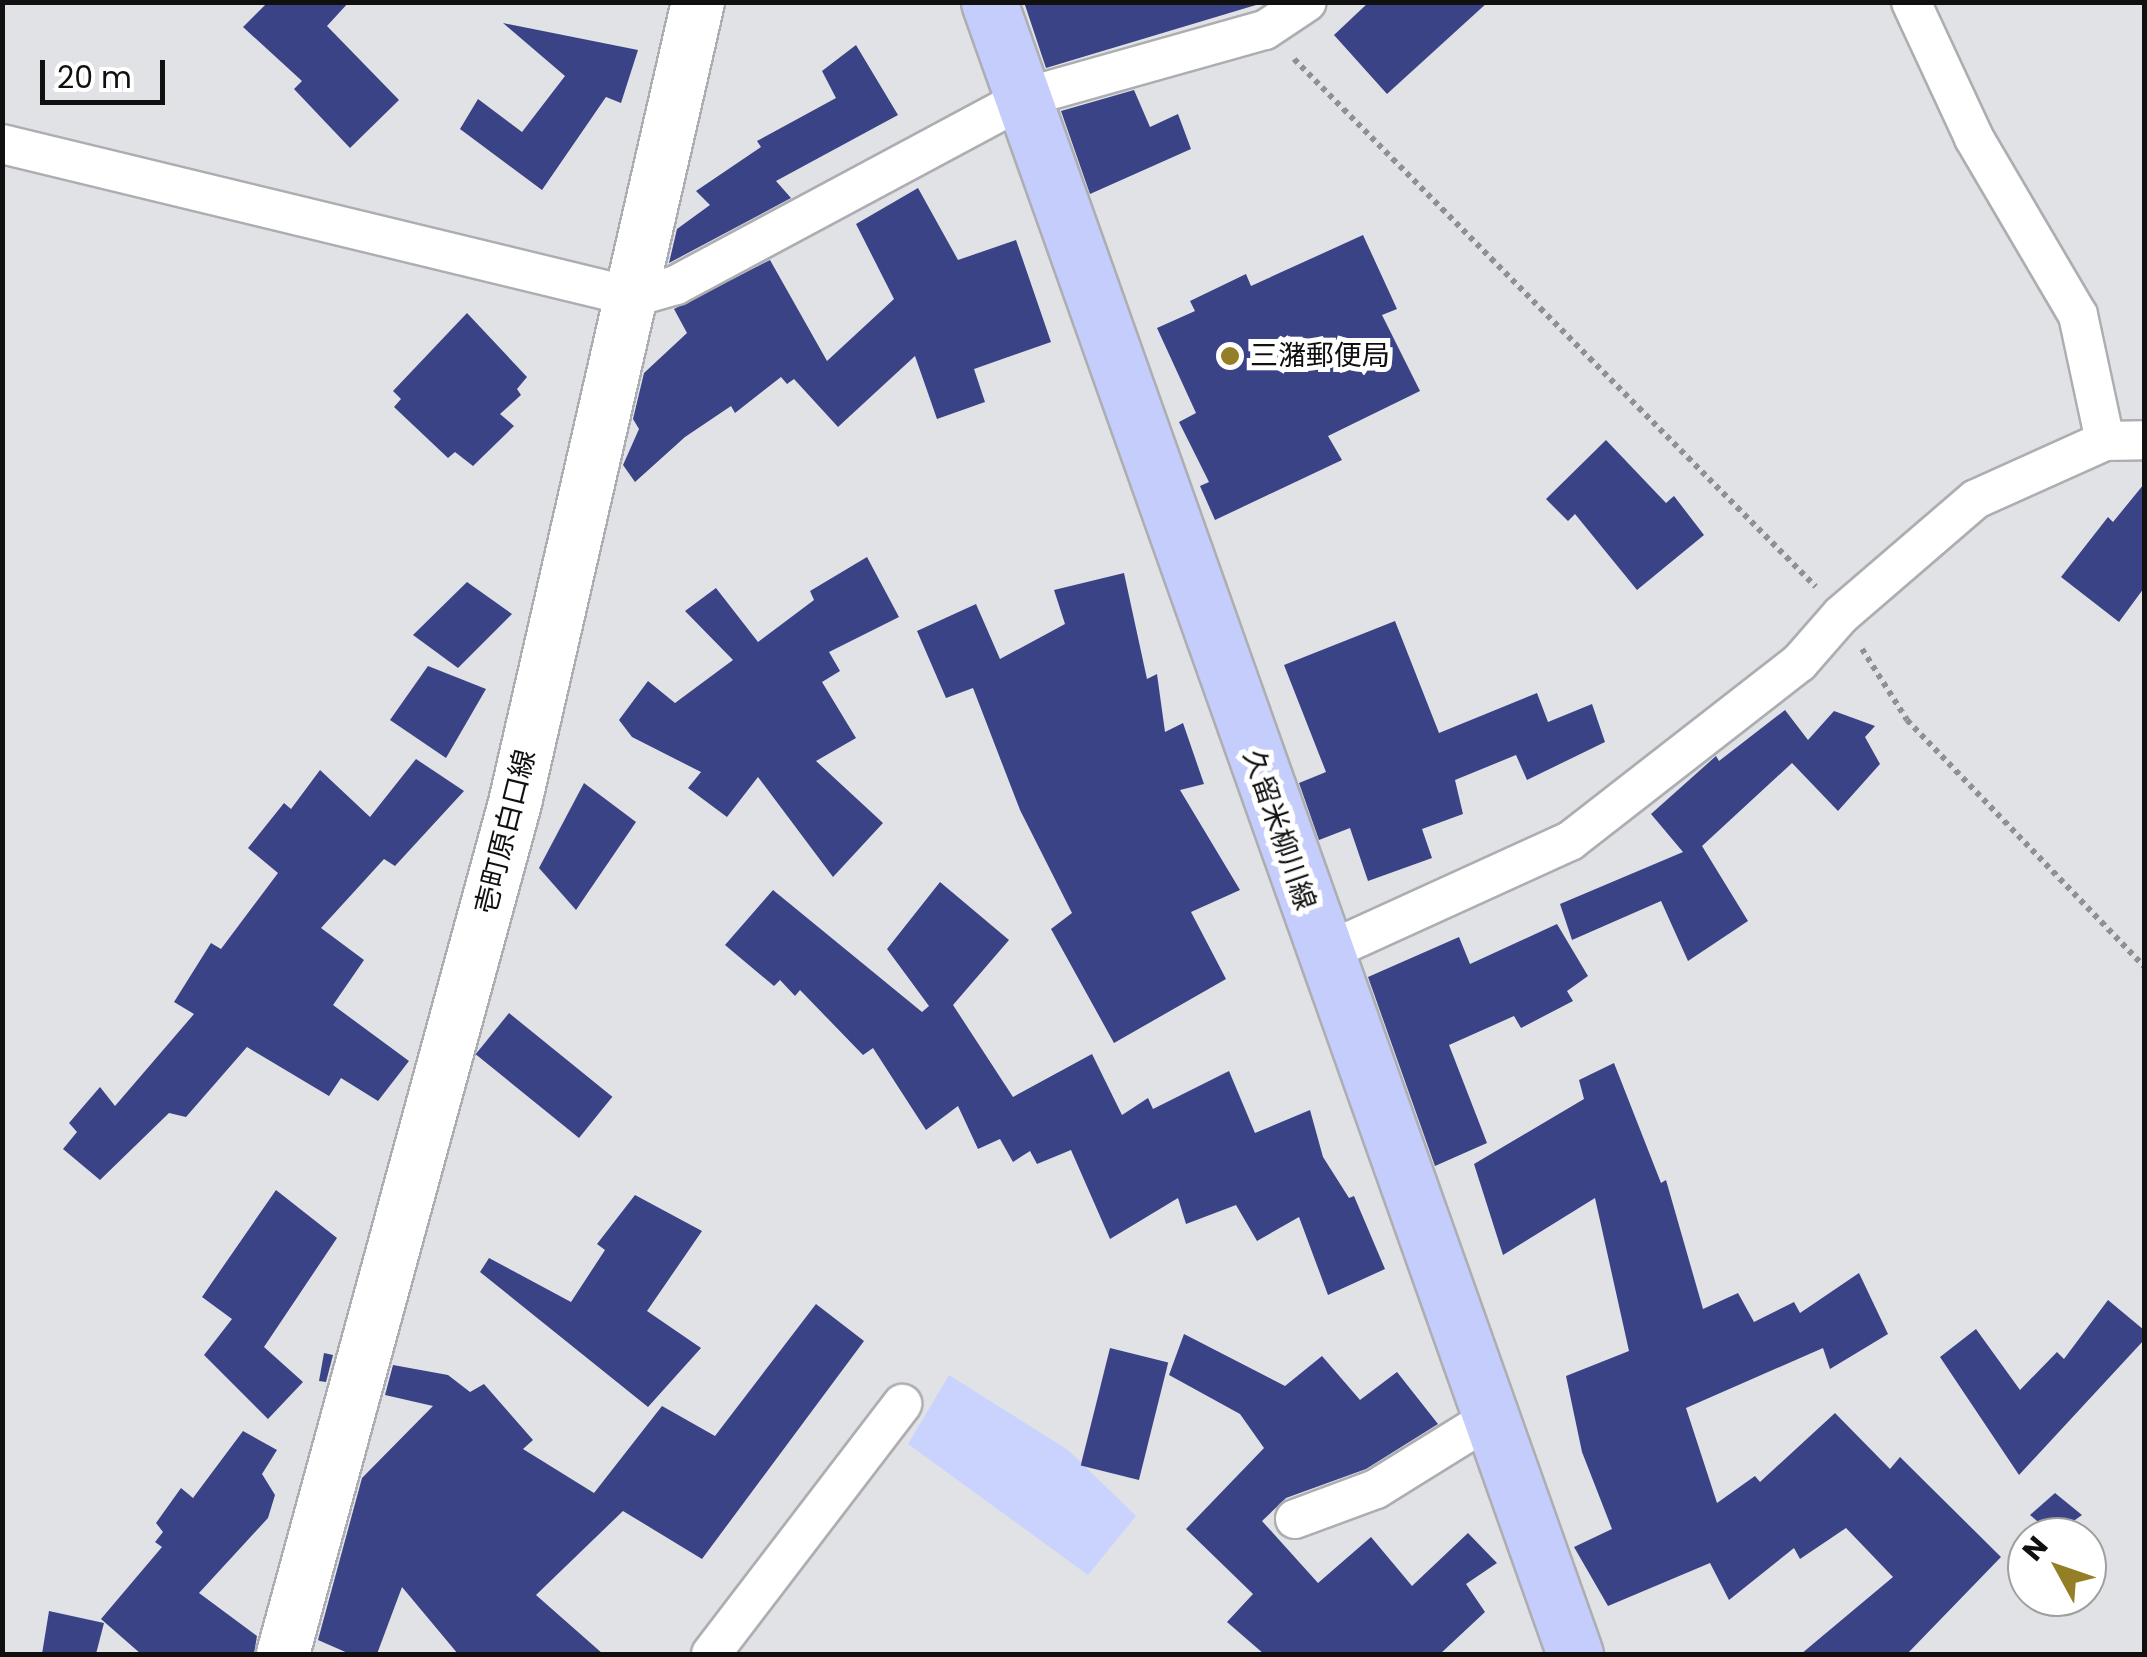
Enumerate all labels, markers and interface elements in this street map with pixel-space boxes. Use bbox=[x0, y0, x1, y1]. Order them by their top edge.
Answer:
scale bar bbox=[45, 40, 170, 102]
text: 20 m bbox=[57, 56, 132, 99]
place label: 三潴郵便局 bbox=[1250, 339, 1390, 373]
marker: 三潴郵便局 bbox=[1219, 345, 1241, 367]
street label: 久留米柳川線 bbox=[1236, 745, 1322, 915]
street label: 壱町原白口線 bbox=[469, 746, 543, 918]
north arrow bbox=[2007, 1517, 2107, 1617]
text: N bbox=[2013, 1528, 2057, 1569]

